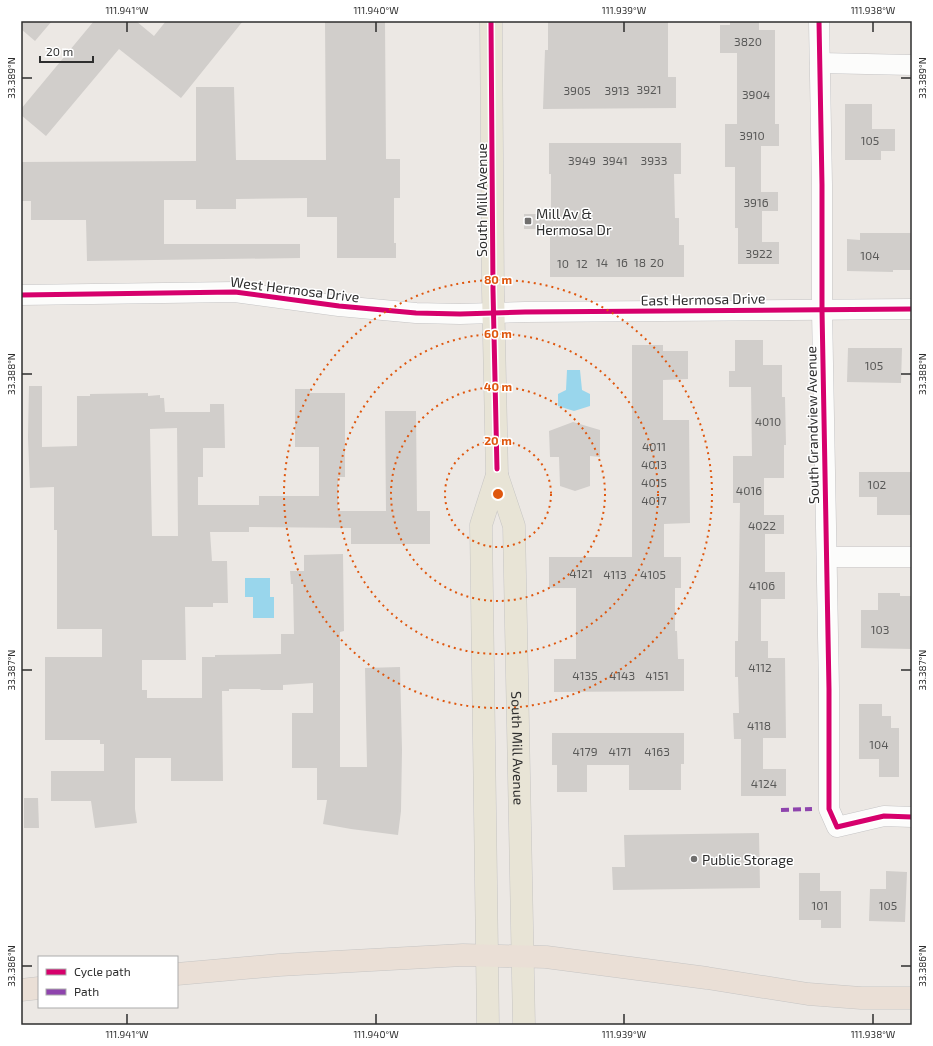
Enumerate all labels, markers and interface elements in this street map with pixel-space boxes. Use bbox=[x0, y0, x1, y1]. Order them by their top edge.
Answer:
text: 111.941°W bbox=[105, 4, 149, 16]
text: 111.940°W bbox=[353, 4, 399, 16]
text: 111.939°W bbox=[602, 4, 647, 16]
text: 111.938°W bbox=[851, 4, 896, 16]
house number: 3820 bbox=[734, 34, 762, 48]
scale bar bbox=[40, 38, 93, 64]
text: 20 m bbox=[46, 44, 73, 58]
text: 33.389°N bbox=[5, 57, 17, 99]
text: 33.389°N bbox=[916, 57, 928, 99]
house number: 3921 bbox=[636, 82, 662, 96]
house number: 3905 bbox=[563, 83, 591, 97]
house number: 3913 bbox=[605, 83, 629, 97]
house number: 3904 bbox=[742, 87, 770, 101]
house number: 3910 bbox=[739, 128, 765, 142]
house number: 105 bbox=[861, 133, 879, 147]
street label: South Mill Avenue bbox=[473, 143, 490, 257]
house number: 3949 bbox=[568, 153, 596, 167]
house number: 3941 bbox=[602, 153, 628, 167]
house number: 3933 bbox=[641, 153, 667, 167]
house number: 3916 bbox=[743, 195, 769, 209]
place label: Mill Av & Hermosa Dr bbox=[536, 205, 612, 238]
marker: Mill Av & Hermosa Dr bbox=[523, 216, 533, 226]
house number: 3922 bbox=[745, 246, 773, 260]
house number: 104 bbox=[860, 248, 880, 262]
house number: 14 bbox=[596, 255, 608, 269]
house number: 16 bbox=[616, 255, 628, 269]
house number: 18 bbox=[634, 255, 646, 269]
house number: 20 bbox=[650, 255, 664, 269]
house number: 10 bbox=[557, 256, 569, 270]
house number: 12 bbox=[576, 256, 588, 270]
text: 80 m bbox=[484, 272, 512, 286]
street label: West Hermosa Drive bbox=[229, 273, 361, 305]
street label: East Hermosa Drive bbox=[640, 289, 766, 309]
text: 60 m bbox=[484, 326, 512, 340]
street label: South Grandview Avenue bbox=[802, 346, 822, 504]
text: 33.388°N bbox=[5, 353, 17, 395]
text: 33.388°N bbox=[916, 353, 928, 395]
house number: 105 bbox=[865, 358, 883, 372]
text: 40 m bbox=[484, 379, 512, 393]
house number: 4010 bbox=[755, 414, 781, 428]
text: 20 m bbox=[484, 433, 512, 447]
house number: 4011 bbox=[642, 439, 666, 453]
house number: 4013 bbox=[641, 457, 667, 471]
house number: 4015 bbox=[641, 475, 667, 489]
house number: 102 bbox=[868, 477, 887, 491]
house number: 4016 bbox=[736, 483, 762, 497]
centre of rings bbox=[491, 487, 505, 501]
house number: 4017 bbox=[641, 493, 667, 507]
house number: 4022 bbox=[748, 518, 776, 532]
house number: 4121 bbox=[569, 566, 593, 580]
house number: 4113 bbox=[603, 567, 627, 581]
house number: 4105 bbox=[640, 567, 666, 581]
house number: 4106 bbox=[749, 578, 775, 592]
house number: 103 bbox=[871, 622, 889, 636]
text: 33.387°N bbox=[5, 650, 17, 690]
text: 33.387°N bbox=[916, 650, 928, 690]
house number: 4112 bbox=[748, 660, 772, 674]
house number: 4135 bbox=[572, 668, 598, 682]
house number: 4143 bbox=[609, 668, 635, 682]
house number: 4151 bbox=[645, 668, 669, 682]
street label: South Mill Avenue bbox=[509, 691, 528, 805]
house number: 4118 bbox=[747, 718, 771, 732]
house number: 104 bbox=[869, 737, 889, 751]
house number: 4179 bbox=[572, 744, 598, 758]
house number: 4171 bbox=[608, 744, 632, 758]
house number: 4163 bbox=[644, 744, 670, 758]
house number: 4124 bbox=[751, 776, 777, 790]
place label: Public Storage bbox=[702, 851, 793, 868]
marker: Public Storage bbox=[689, 854, 699, 864]
house number: 101 bbox=[812, 898, 828, 912]
house number: 105 bbox=[879, 898, 897, 912]
text: 33.386°N bbox=[5, 945, 17, 987]
text: 33.386°N bbox=[916, 945, 928, 987]
legend bbox=[38, 956, 178, 1008]
text: Cycle path bbox=[74, 964, 131, 978]
text: Path bbox=[74, 984, 99, 998]
text: 111.941°W bbox=[105, 1028, 149, 1040]
text: 111.940°W bbox=[353, 1028, 399, 1040]
text: 111.939°W bbox=[602, 1028, 647, 1040]
text: 111.938°W bbox=[851, 1028, 896, 1040]

